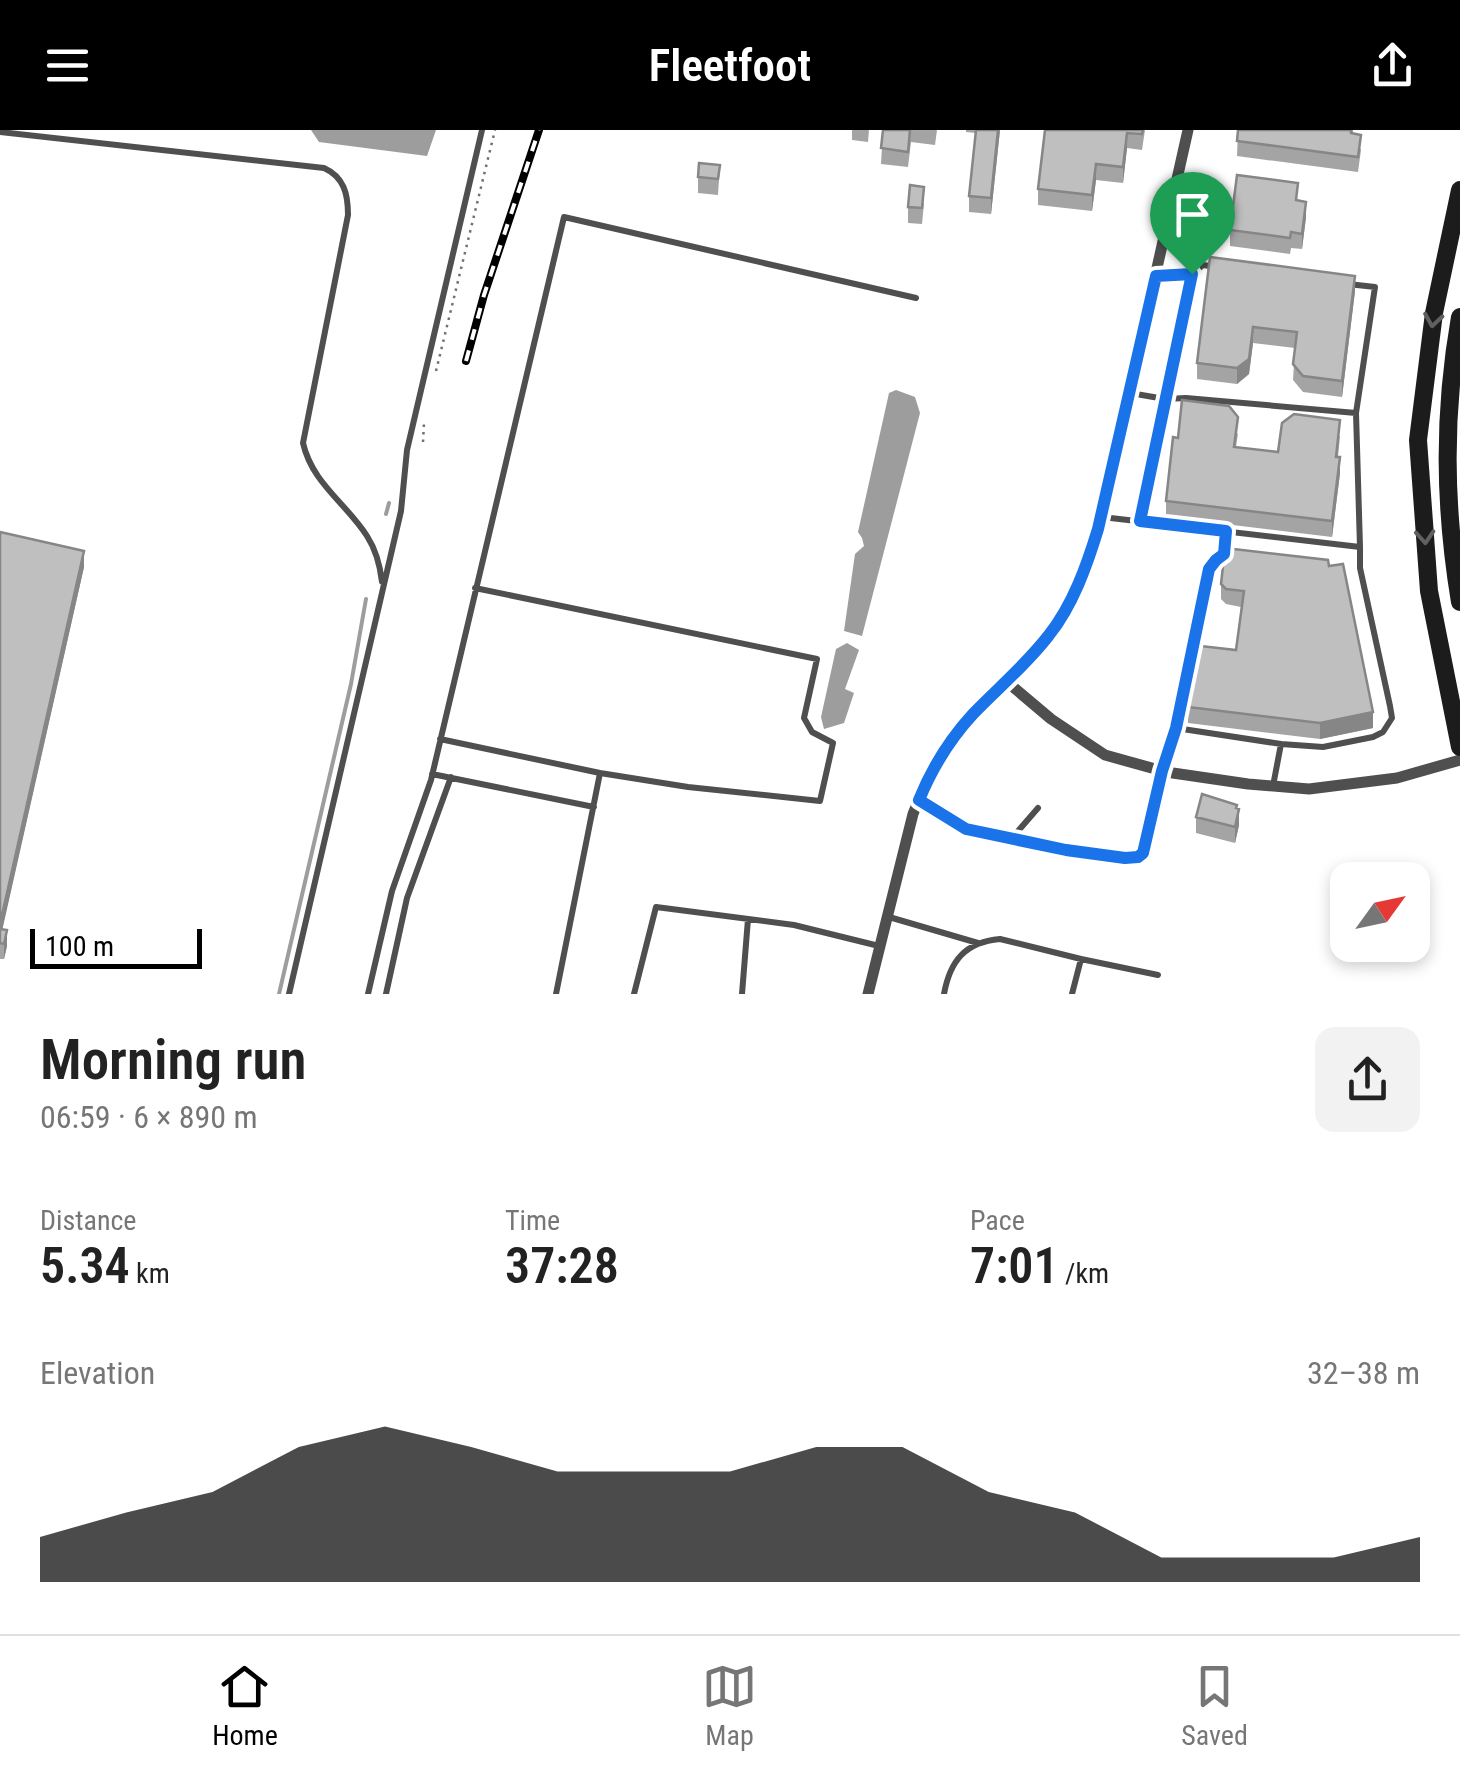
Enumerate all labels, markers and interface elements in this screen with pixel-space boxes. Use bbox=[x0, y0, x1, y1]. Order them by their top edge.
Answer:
icon: menu bbox=[40, 38, 95, 93]
icon: share bbox=[1365, 38, 1420, 93]
text: Fleetfoot bbox=[649, 39, 811, 92]
pin bbox=[1150, 172, 1235, 275]
icon: arrive bbox=[1165, 187, 1220, 242]
one-way arrow bbox=[1424, 312, 1445, 328]
one-way arrow bbox=[1414, 530, 1436, 546]
north arrow bbox=[1330, 862, 1430, 962]
map controls bbox=[1330, 862, 1430, 962]
scale bar bbox=[30, 924, 202, 968]
text: 100 m bbox=[45, 930, 114, 963]
button: share bbox=[1315, 1027, 1420, 1132]
text: Morning run bbox=[40, 1028, 306, 1092]
text: 06:59 · 6 × 890 m bbox=[40, 1098, 258, 1136]
text: Distance bbox=[40, 1204, 137, 1237]
text: Time bbox=[505, 1204, 560, 1237]
text: Pace bbox=[970, 1204, 1025, 1237]
text: 5.34 bbox=[40, 1237, 130, 1295]
text: 37:28 bbox=[505, 1237, 619, 1295]
text: 7:01 bbox=[970, 1237, 1059, 1295]
text: km bbox=[130, 1257, 170, 1290]
text: /km bbox=[1059, 1257, 1109, 1290]
text: Elevation bbox=[40, 1354, 155, 1392]
text: 32–38 m bbox=[1307, 1354, 1420, 1392]
tab: Home bbox=[212, 1659, 278, 1752]
tab: Map bbox=[702, 1659, 757, 1752]
tab: Saved bbox=[1181, 1659, 1248, 1752]

